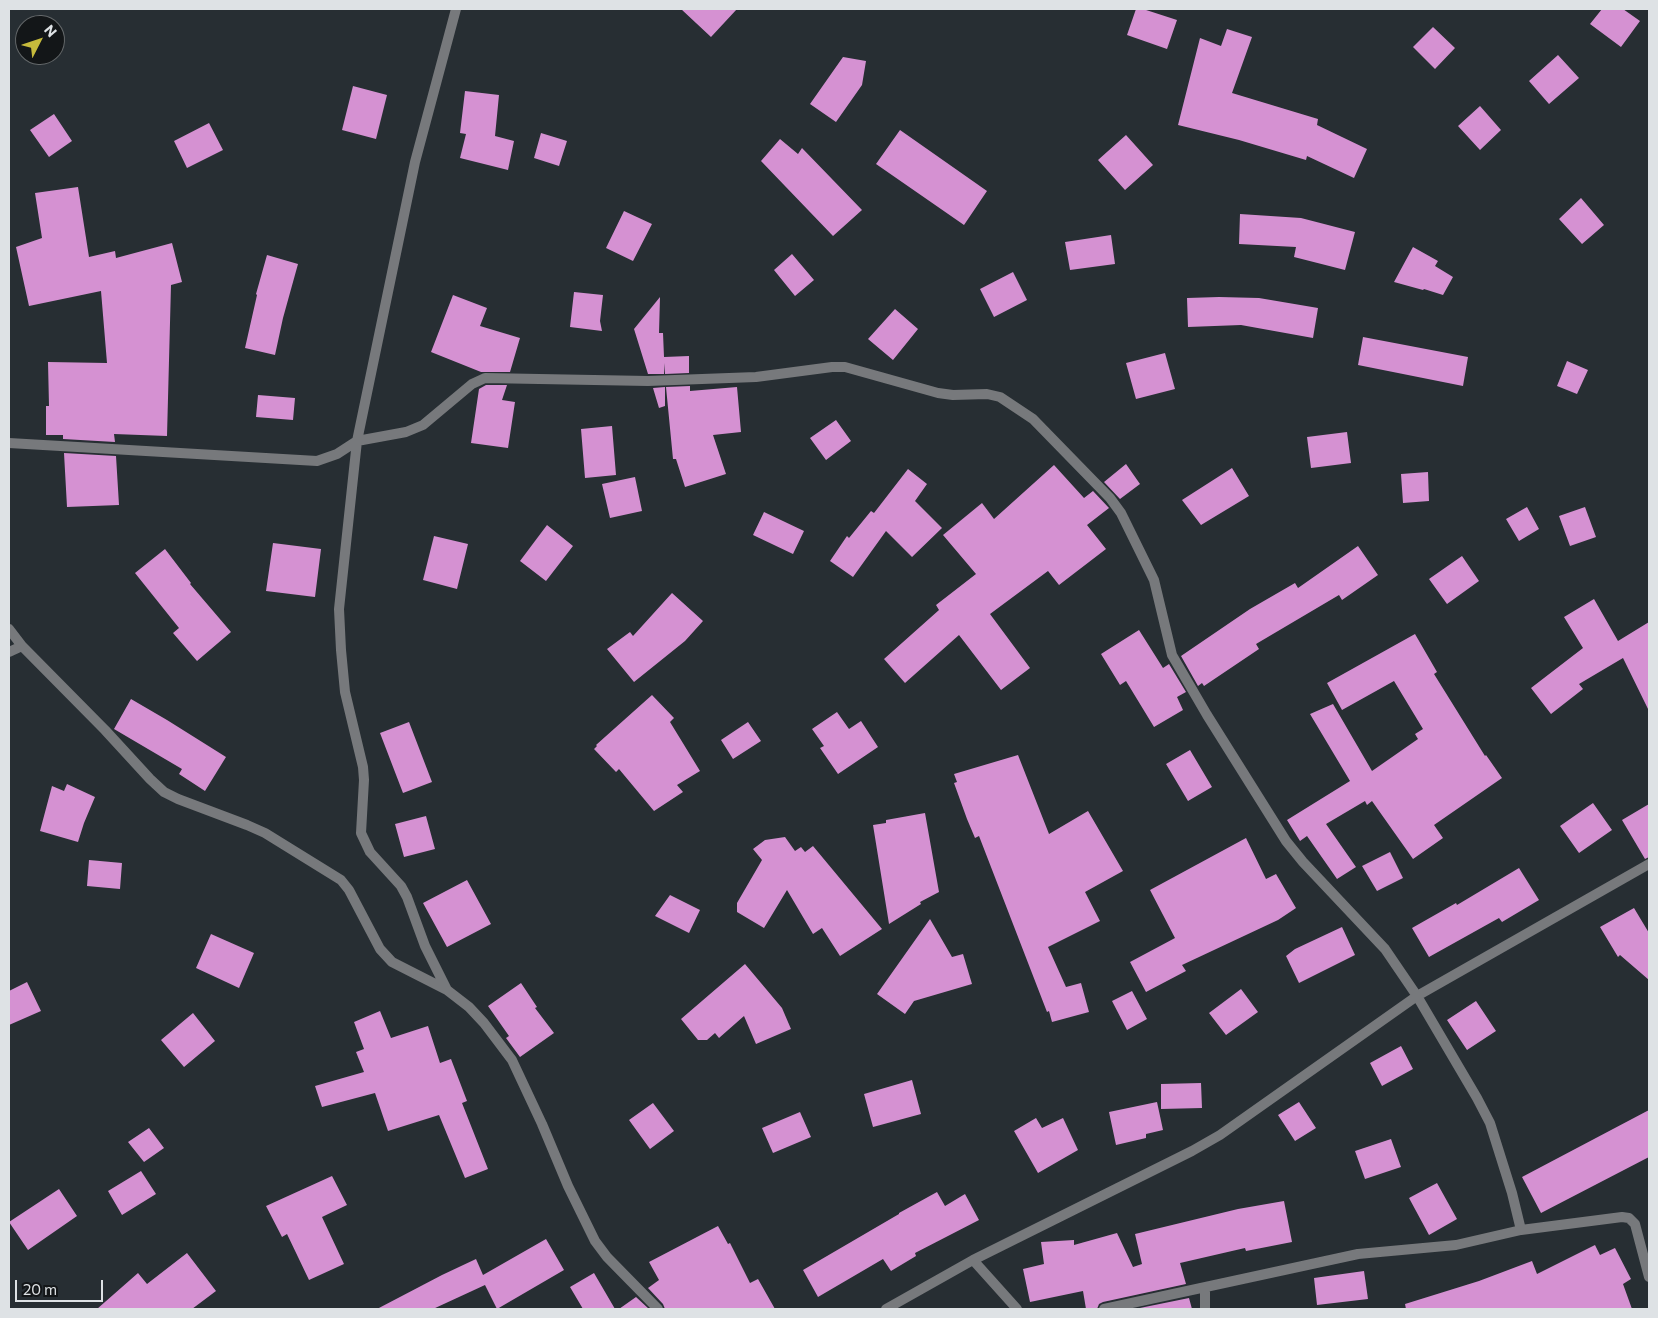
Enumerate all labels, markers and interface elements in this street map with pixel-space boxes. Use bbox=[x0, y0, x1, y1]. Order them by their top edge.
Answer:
north arrow bbox=[15, 15, 65, 65]
text: N bbox=[41, 21, 61, 40]
scale bar bbox=[18, 1270, 105, 1302]
text: 20 m bbox=[23, 1280, 57, 1298]

